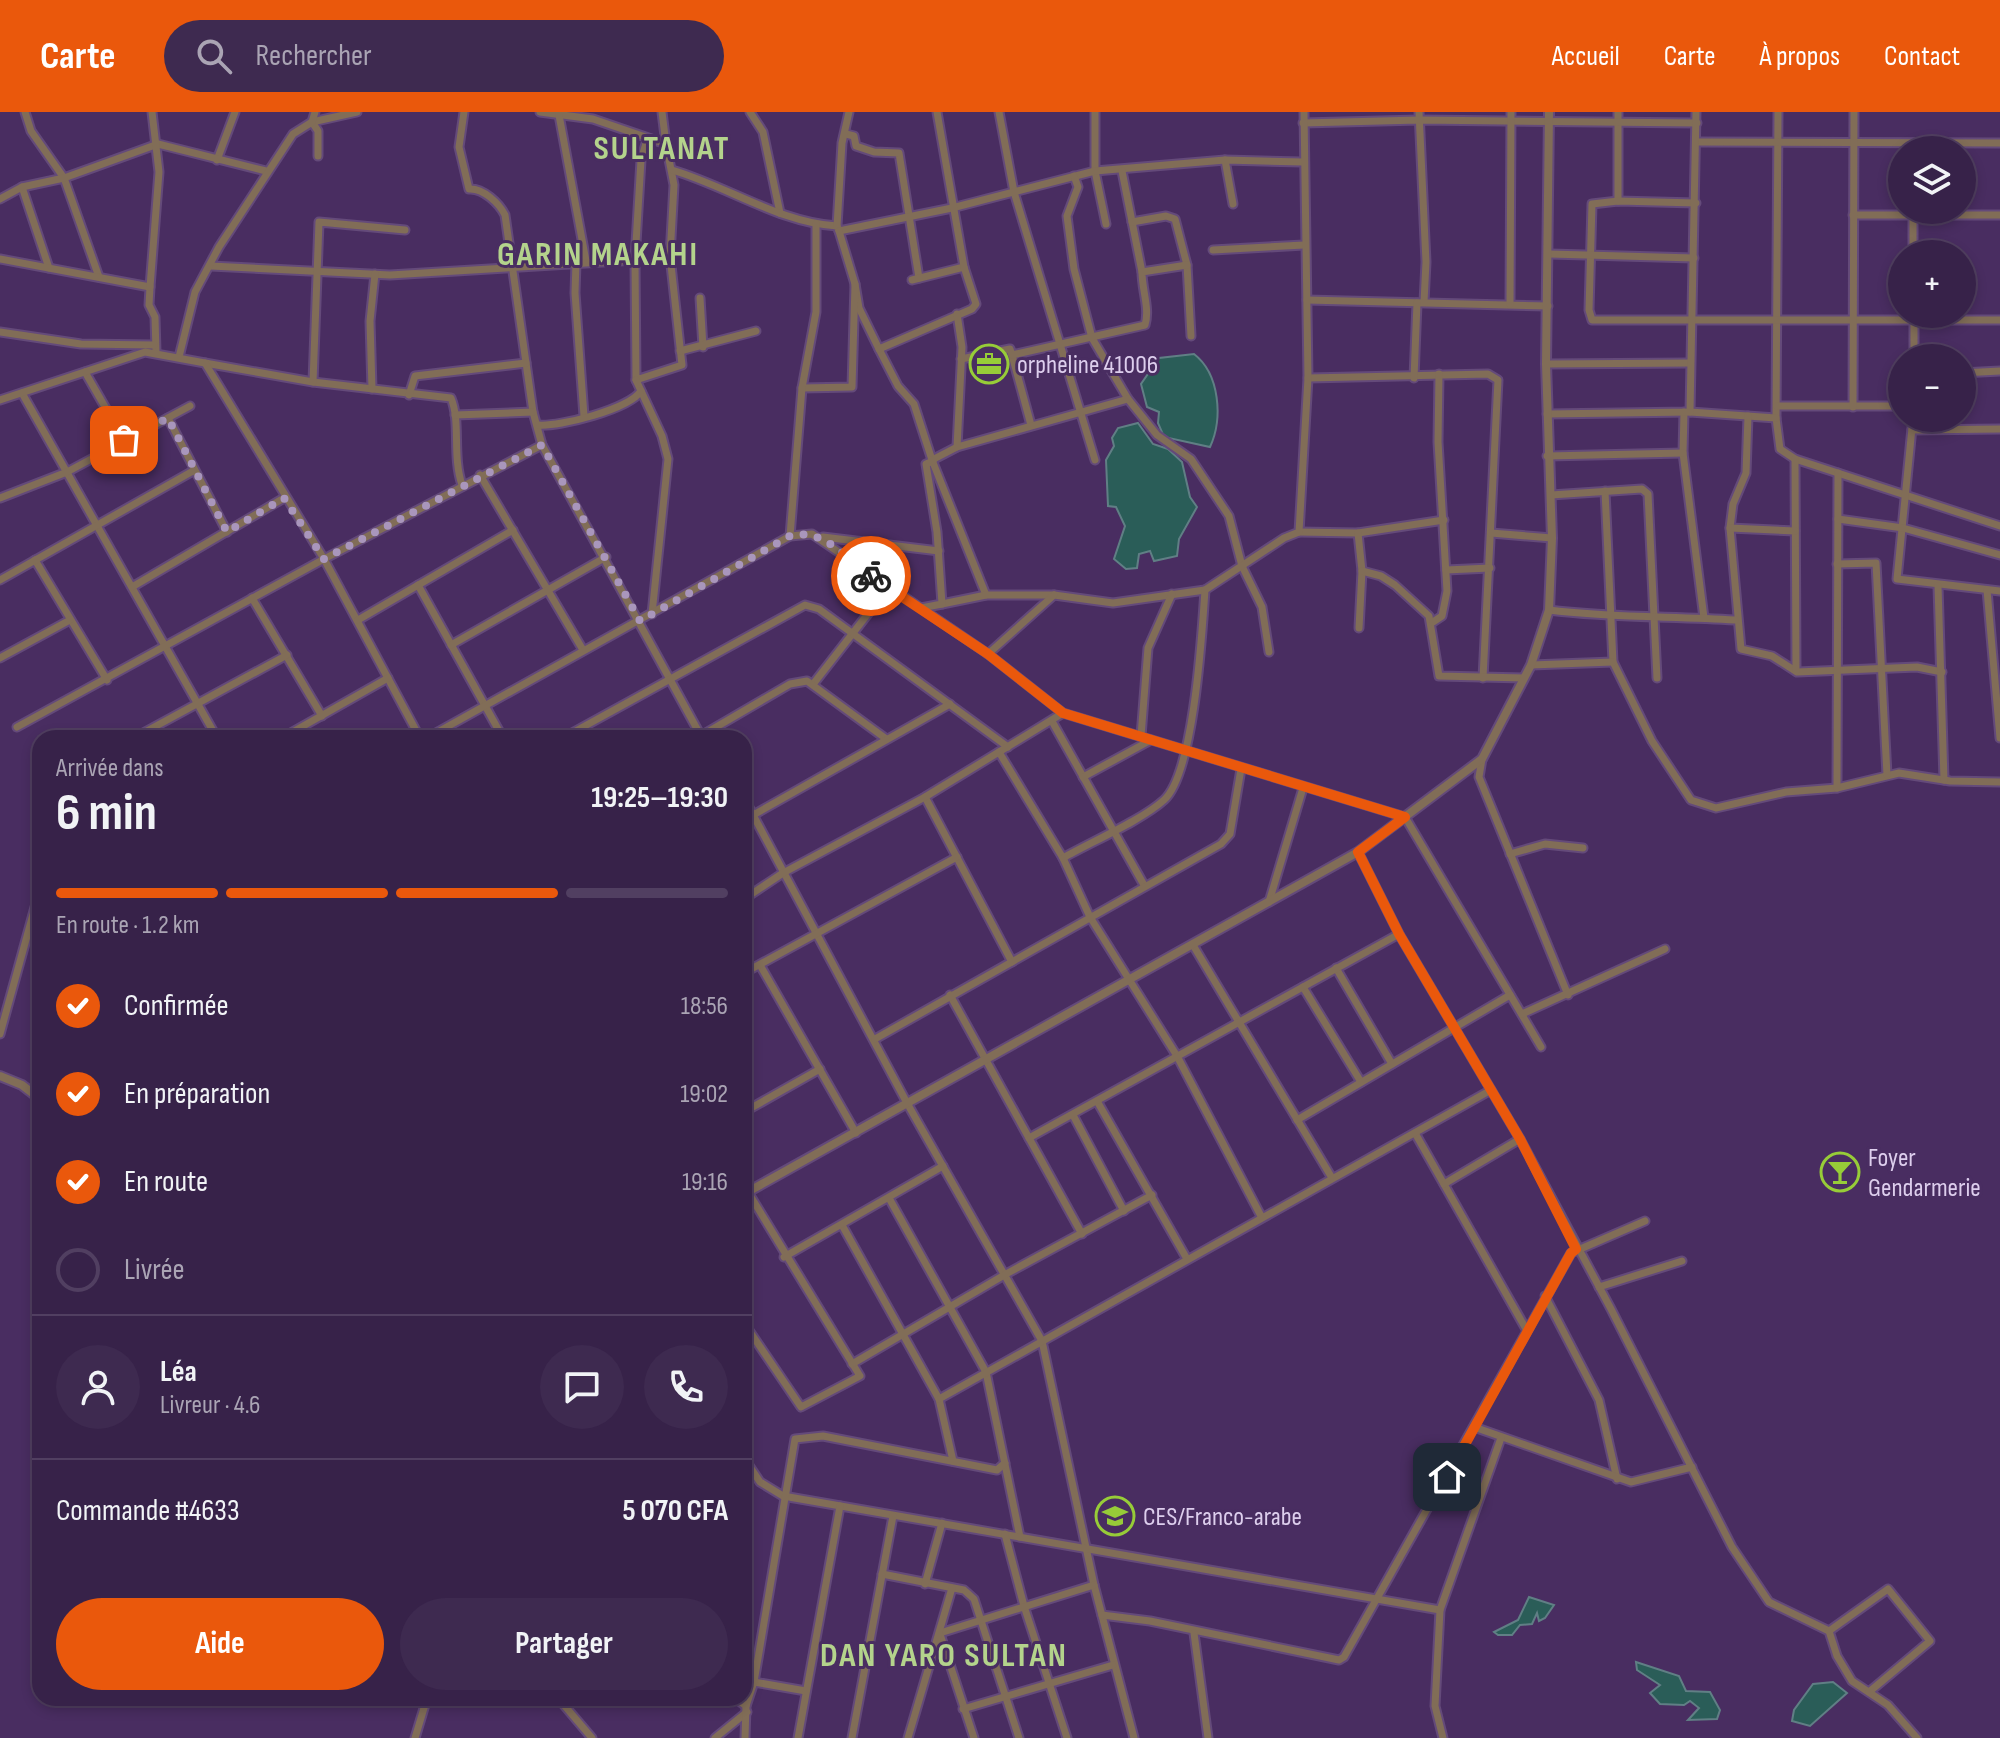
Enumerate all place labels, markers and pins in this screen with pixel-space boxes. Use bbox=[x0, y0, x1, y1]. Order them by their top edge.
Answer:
office icon: orpheline 41006 bbox=[968, 343, 1010, 385]
place label: orpheline 41006 bbox=[1017, 350, 1158, 381]
pin bbox=[90, 406, 158, 474]
place label: Foyer Gendarmerie bbox=[1868, 1143, 1981, 1204]
bar icon: Foyer Gendarmerie bbox=[1819, 1151, 1861, 1193]
pin bbox=[1413, 1443, 1481, 1511]
school or university icon: CES/Franco-arabe bbox=[1094, 1495, 1136, 1537]
place label: CES/Franco-arabe bbox=[1143, 1502, 1302, 1533]

